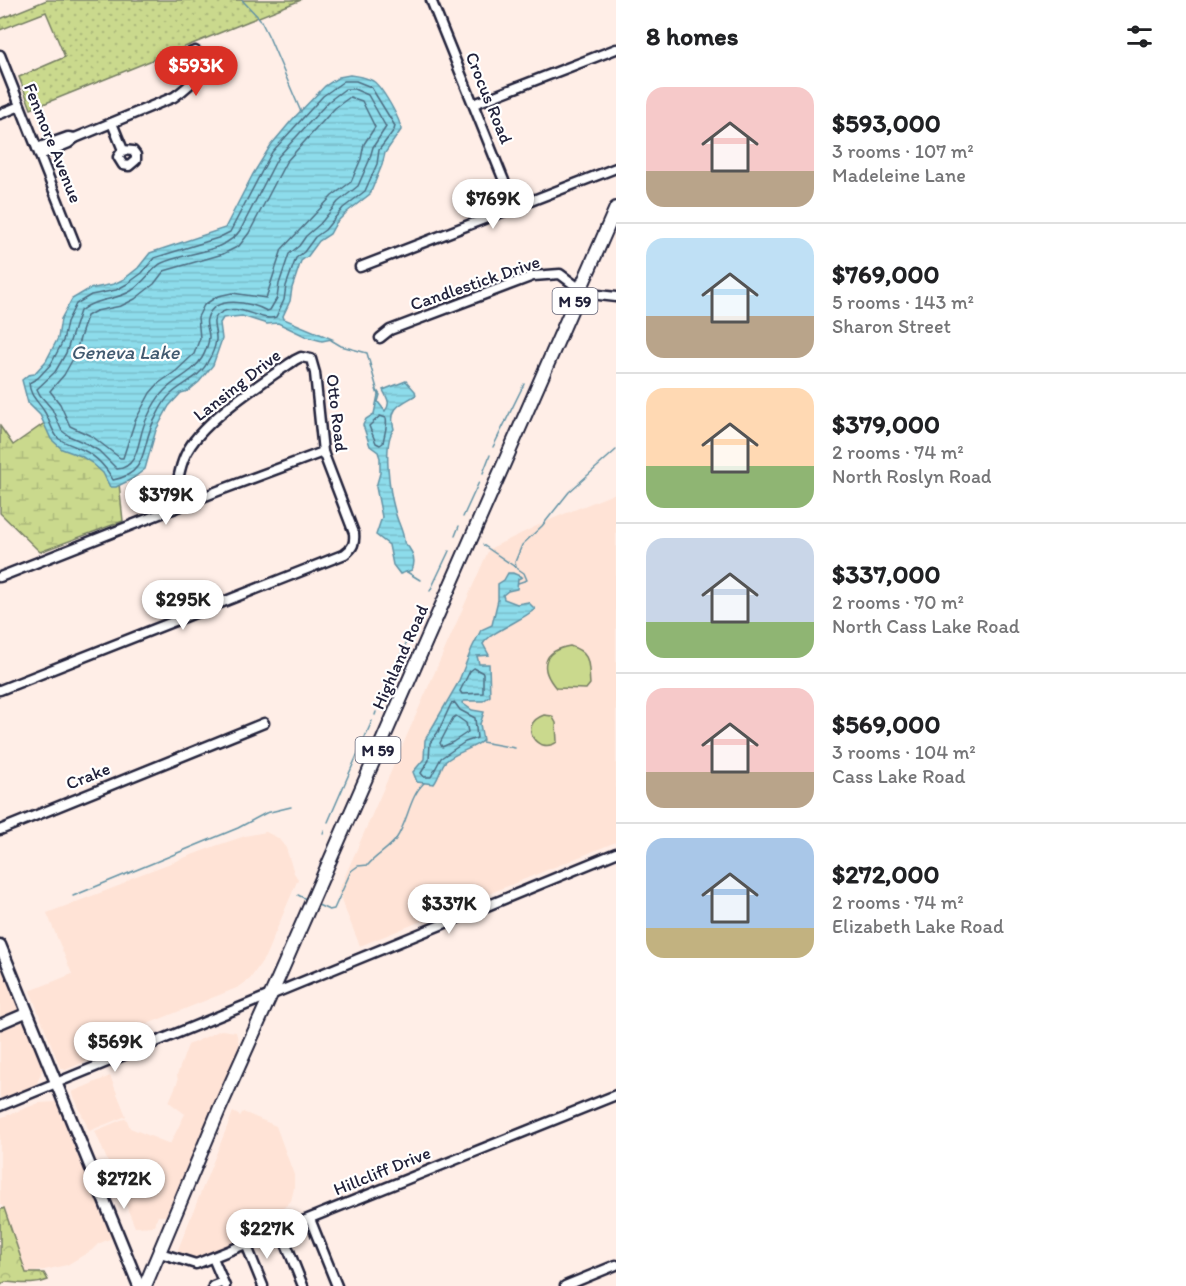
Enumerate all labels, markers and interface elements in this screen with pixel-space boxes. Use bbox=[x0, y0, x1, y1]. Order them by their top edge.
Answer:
text: 8 homes bbox=[646, 20, 738, 52]
icon: filters bbox=[1123, 20, 1156, 53]
pin: $593K bbox=[154, 46, 238, 97]
street label: Crocus Road bbox=[461, 49, 517, 147]
text: $593K bbox=[169, 53, 223, 77]
street label: Fenmore Avenue bbox=[19, 80, 87, 206]
text: $593,000 bbox=[832, 107, 941, 139]
icon: home bbox=[694, 111, 766, 183]
text: 3 rooms · 107 m² bbox=[832, 139, 974, 163]
text: Madeleine Lane bbox=[832, 163, 966, 187]
pin: $769K bbox=[451, 179, 535, 230]
text: $769K bbox=[466, 186, 520, 210]
street label: Candlestick Drive bbox=[407, 251, 543, 315]
text: $769,000 bbox=[832, 258, 940, 290]
icon: home bbox=[694, 262, 766, 334]
road number: M 59 bbox=[552, 288, 598, 314]
text: 5 rooms · 143 m² bbox=[832, 290, 974, 314]
text: Sharon Street bbox=[832, 314, 951, 338]
water label: Geneva Lake bbox=[71, 340, 181, 364]
street label: Lansing Drive bbox=[189, 344, 285, 426]
street label: Otto Road bbox=[321, 373, 353, 453]
text: $379,000 bbox=[832, 408, 940, 440]
icon: home bbox=[694, 412, 766, 484]
text: 2 rooms · 74 m² bbox=[832, 440, 964, 464]
text: North Roslyn Road bbox=[832, 464, 991, 488]
pin: $379K bbox=[124, 475, 208, 526]
text: $379K bbox=[139, 482, 193, 506]
text: $337,000 bbox=[832, 558, 941, 590]
icon: home bbox=[694, 562, 766, 634]
pin: $295K bbox=[141, 580, 225, 631]
text: $295K bbox=[156, 587, 210, 611]
text: 2 rooms · 70 m² bbox=[832, 590, 964, 614]
street label: Highland Road bbox=[367, 601, 433, 713]
text: North Cass Lake Road bbox=[832, 614, 1020, 638]
text: $569,000 bbox=[832, 708, 940, 740]
icon: home bbox=[694, 712, 766, 784]
road number: M 59 bbox=[356, 737, 400, 763]
text: 3 rooms · 104 m² bbox=[832, 740, 976, 764]
street label: Crake bbox=[63, 757, 113, 795]
text: Cass Lake Road bbox=[832, 764, 965, 788]
text: $272,000 bbox=[832, 858, 940, 890]
icon: home bbox=[694, 862, 766, 934]
pin: $337K bbox=[407, 884, 491, 935]
text: 2 rooms · 74 m² bbox=[832, 890, 964, 914]
text: $337K bbox=[422, 891, 476, 915]
text: Elizabeth Lake Road bbox=[832, 914, 1004, 938]
pin: $569K bbox=[73, 1022, 157, 1073]
text: $569K bbox=[88, 1029, 142, 1053]
street label: Hillcliff Drive bbox=[330, 1142, 434, 1200]
pin: $272K bbox=[82, 1159, 166, 1210]
text: $272K bbox=[97, 1166, 151, 1190]
pin: $227K bbox=[225, 1209, 309, 1260]
text: $227K bbox=[240, 1216, 294, 1240]

